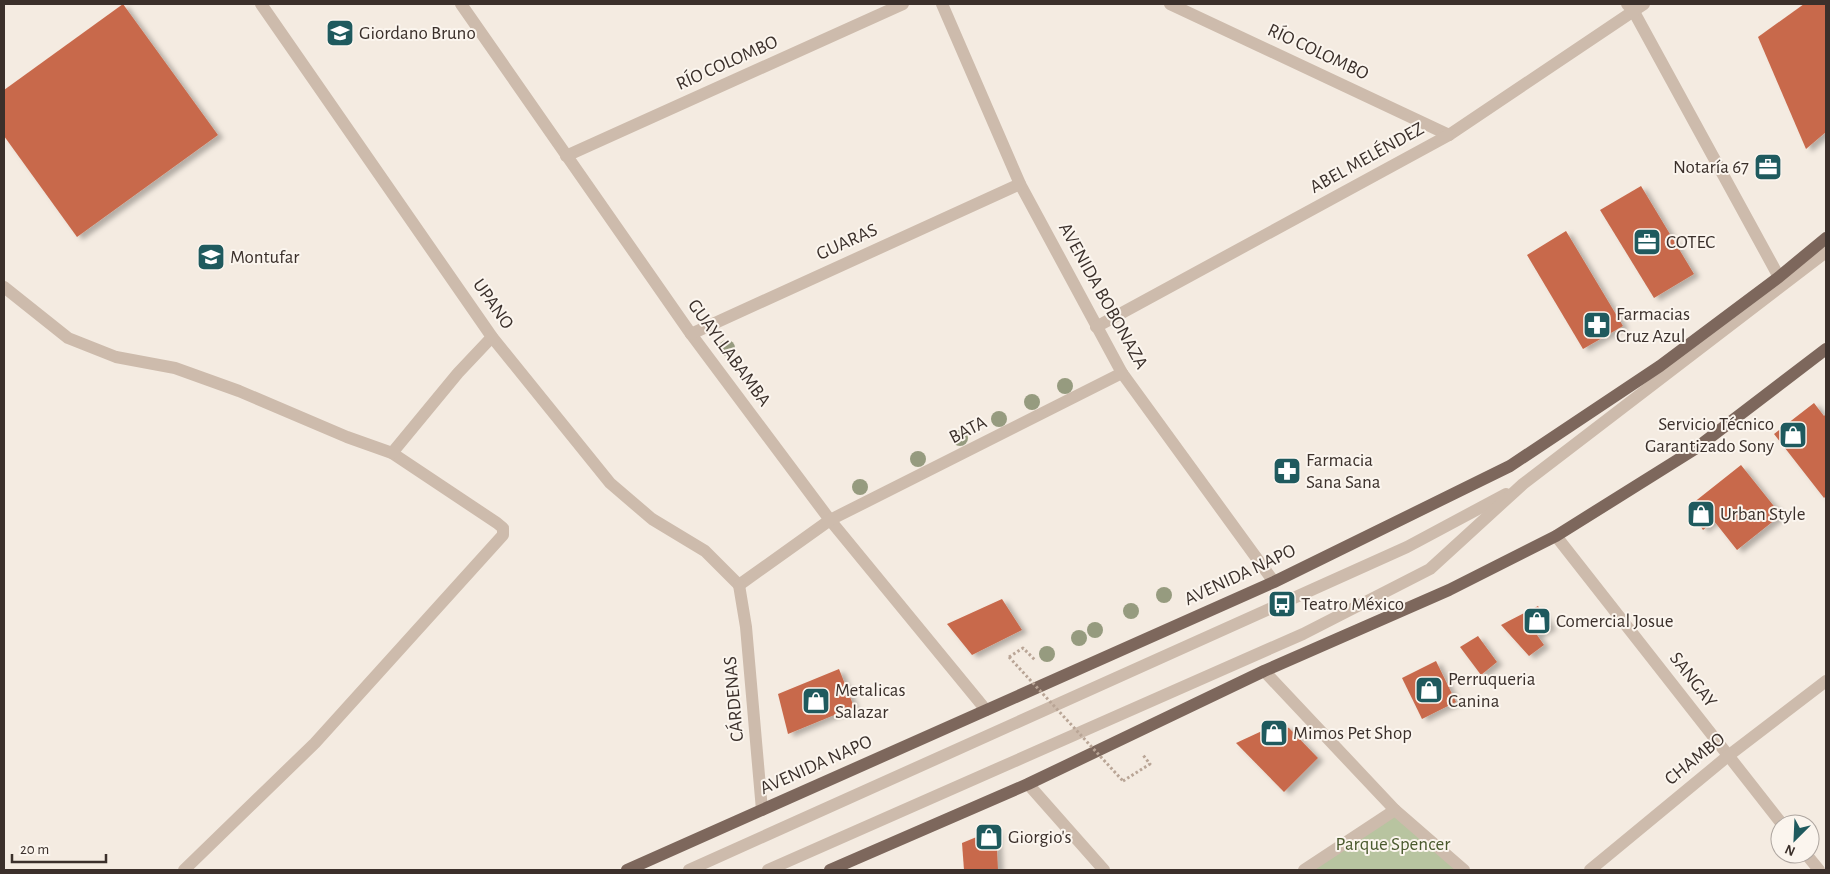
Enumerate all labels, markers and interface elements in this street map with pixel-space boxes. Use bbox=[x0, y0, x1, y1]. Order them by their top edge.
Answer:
school or university icon: Giordano Bruno bbox=[325, 18, 355, 48]
street label: RÍO COLOMBO bbox=[1265, 19, 1372, 84]
place label: Giordano Bruno bbox=[359, 24, 476, 43]
street label: RÍO COLOMBO bbox=[673, 30, 781, 94]
street label: ABEL MELÉNDEZ bbox=[1306, 117, 1427, 197]
office icon: Notaría 67 bbox=[1753, 152, 1783, 182]
place label: Notaría 67 bbox=[1673, 158, 1749, 177]
street label: GUARAS bbox=[814, 220, 880, 264]
street label: AVENIDA BOBONAZA bbox=[1055, 220, 1151, 372]
office icon: COTEC bbox=[1632, 227, 1662, 257]
place label: COTEC bbox=[1666, 233, 1715, 252]
school or university icon: Montufar bbox=[196, 242, 226, 272]
place label: Montufar bbox=[230, 248, 299, 267]
street label: UPANO bbox=[469, 275, 517, 333]
street label: GUAYLLABAMBA bbox=[684, 296, 774, 410]
place label: Farmacias Cruz Azul bbox=[1616, 305, 1690, 346]
pharmacy icon: Farmacias Cruz Azul bbox=[1582, 310, 1612, 340]
street label: BATA bbox=[946, 413, 990, 447]
place label: Servicio Técnico Garantizado Sony bbox=[1645, 415, 1774, 456]
shop icon: Servicio Técnico Garantizado Sony bbox=[1778, 420, 1808, 450]
place label: Farmacia Sana Sana bbox=[1306, 451, 1381, 492]
pharmacy icon: Farmacia Sana Sana bbox=[1272, 456, 1302, 486]
shop icon: Urban Style bbox=[1686, 499, 1716, 529]
place label: Urban Style bbox=[1720, 505, 1806, 524]
street label: AVENIDA NAPO bbox=[1181, 541, 1299, 609]
bus stop icon: Teatro México bbox=[1267, 589, 1297, 619]
place label: Teatro México bbox=[1301, 595, 1404, 614]
shop icon: Comercial Josue bbox=[1522, 606, 1552, 636]
place label: Comercial Josue bbox=[1556, 612, 1674, 631]
street label: SANGAY bbox=[1666, 649, 1720, 711]
street label: CÁRDENAS bbox=[719, 655, 747, 743]
place label: Perruqueria Canina bbox=[1448, 670, 1536, 711]
shop icon: Perruqueria Canina bbox=[1414, 675, 1444, 705]
place label: Metalicas Salazar bbox=[835, 681, 905, 722]
shop icon: Metalicas Salazar bbox=[801, 686, 831, 716]
shop icon: Mimos Pet Shop bbox=[1259, 718, 1289, 748]
place label: Mimos Pet Shop bbox=[1293, 724, 1412, 743]
street label: CHAMBO bbox=[1661, 729, 1729, 789]
street label: AVENIDA NAPO bbox=[757, 732, 875, 798]
north arrow bbox=[1770, 814, 1820, 864]
shop icon: Giorgio's bbox=[974, 822, 1004, 852]
place label: Giorgio's bbox=[1008, 828, 1072, 847]
scale bar bbox=[12, 832, 106, 864]
park label: Parque Spencer bbox=[1336, 835, 1450, 854]
text: 20 m bbox=[20, 842, 49, 857]
text: N bbox=[1783, 842, 1797, 858]

